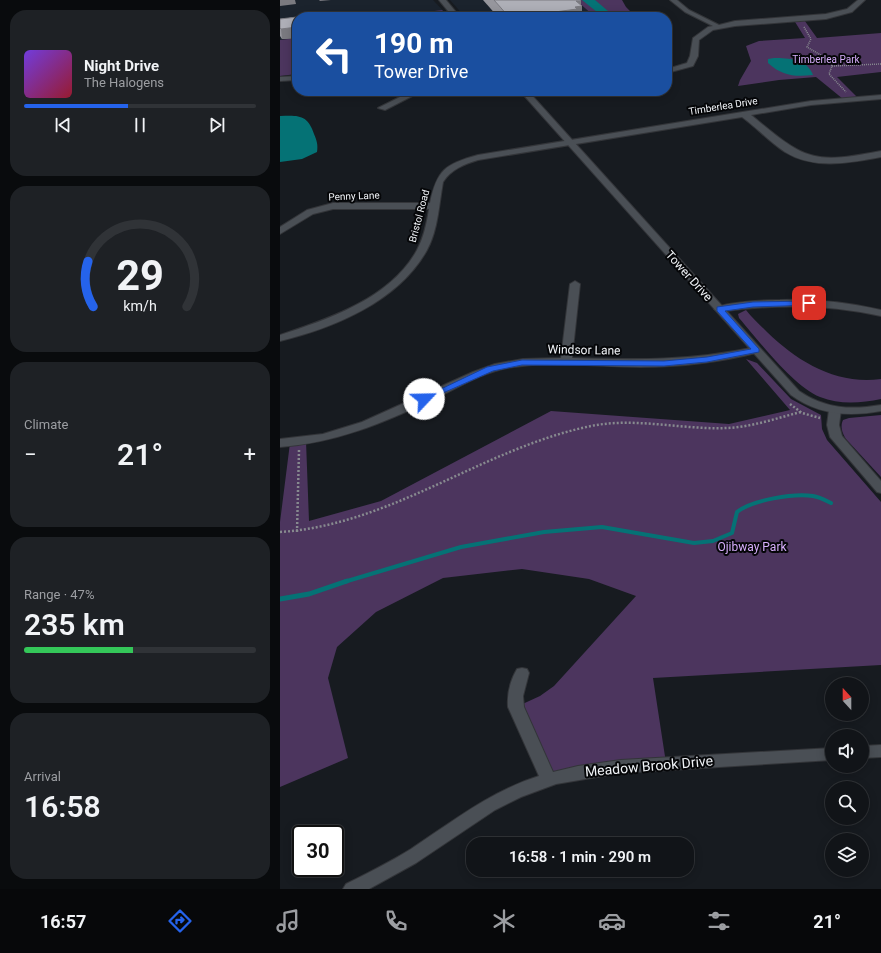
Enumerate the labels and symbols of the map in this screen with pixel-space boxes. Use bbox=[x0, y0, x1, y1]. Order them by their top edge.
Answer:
park label: Timberlea Park bbox=[792, 54, 861, 65]
street label: Timberlea Drive bbox=[688, 95, 758, 117]
street label: Bristol Road bbox=[407, 189, 431, 243]
street label: Penny Lane bbox=[328, 190, 380, 202]
street label: Tower Drive bbox=[663, 248, 715, 304]
pin bbox=[792, 286, 826, 320]
street label: Windsor Lane bbox=[547, 342, 621, 358]
position arrow bbox=[403, 378, 445, 420]
park label: Ojibway Park bbox=[717, 540, 787, 554]
north arrow bbox=[825, 677, 869, 721]
street label: Meadow Brook Drive bbox=[584, 752, 714, 780]
speed limit sign: 30 bbox=[292, 825, 344, 877]

